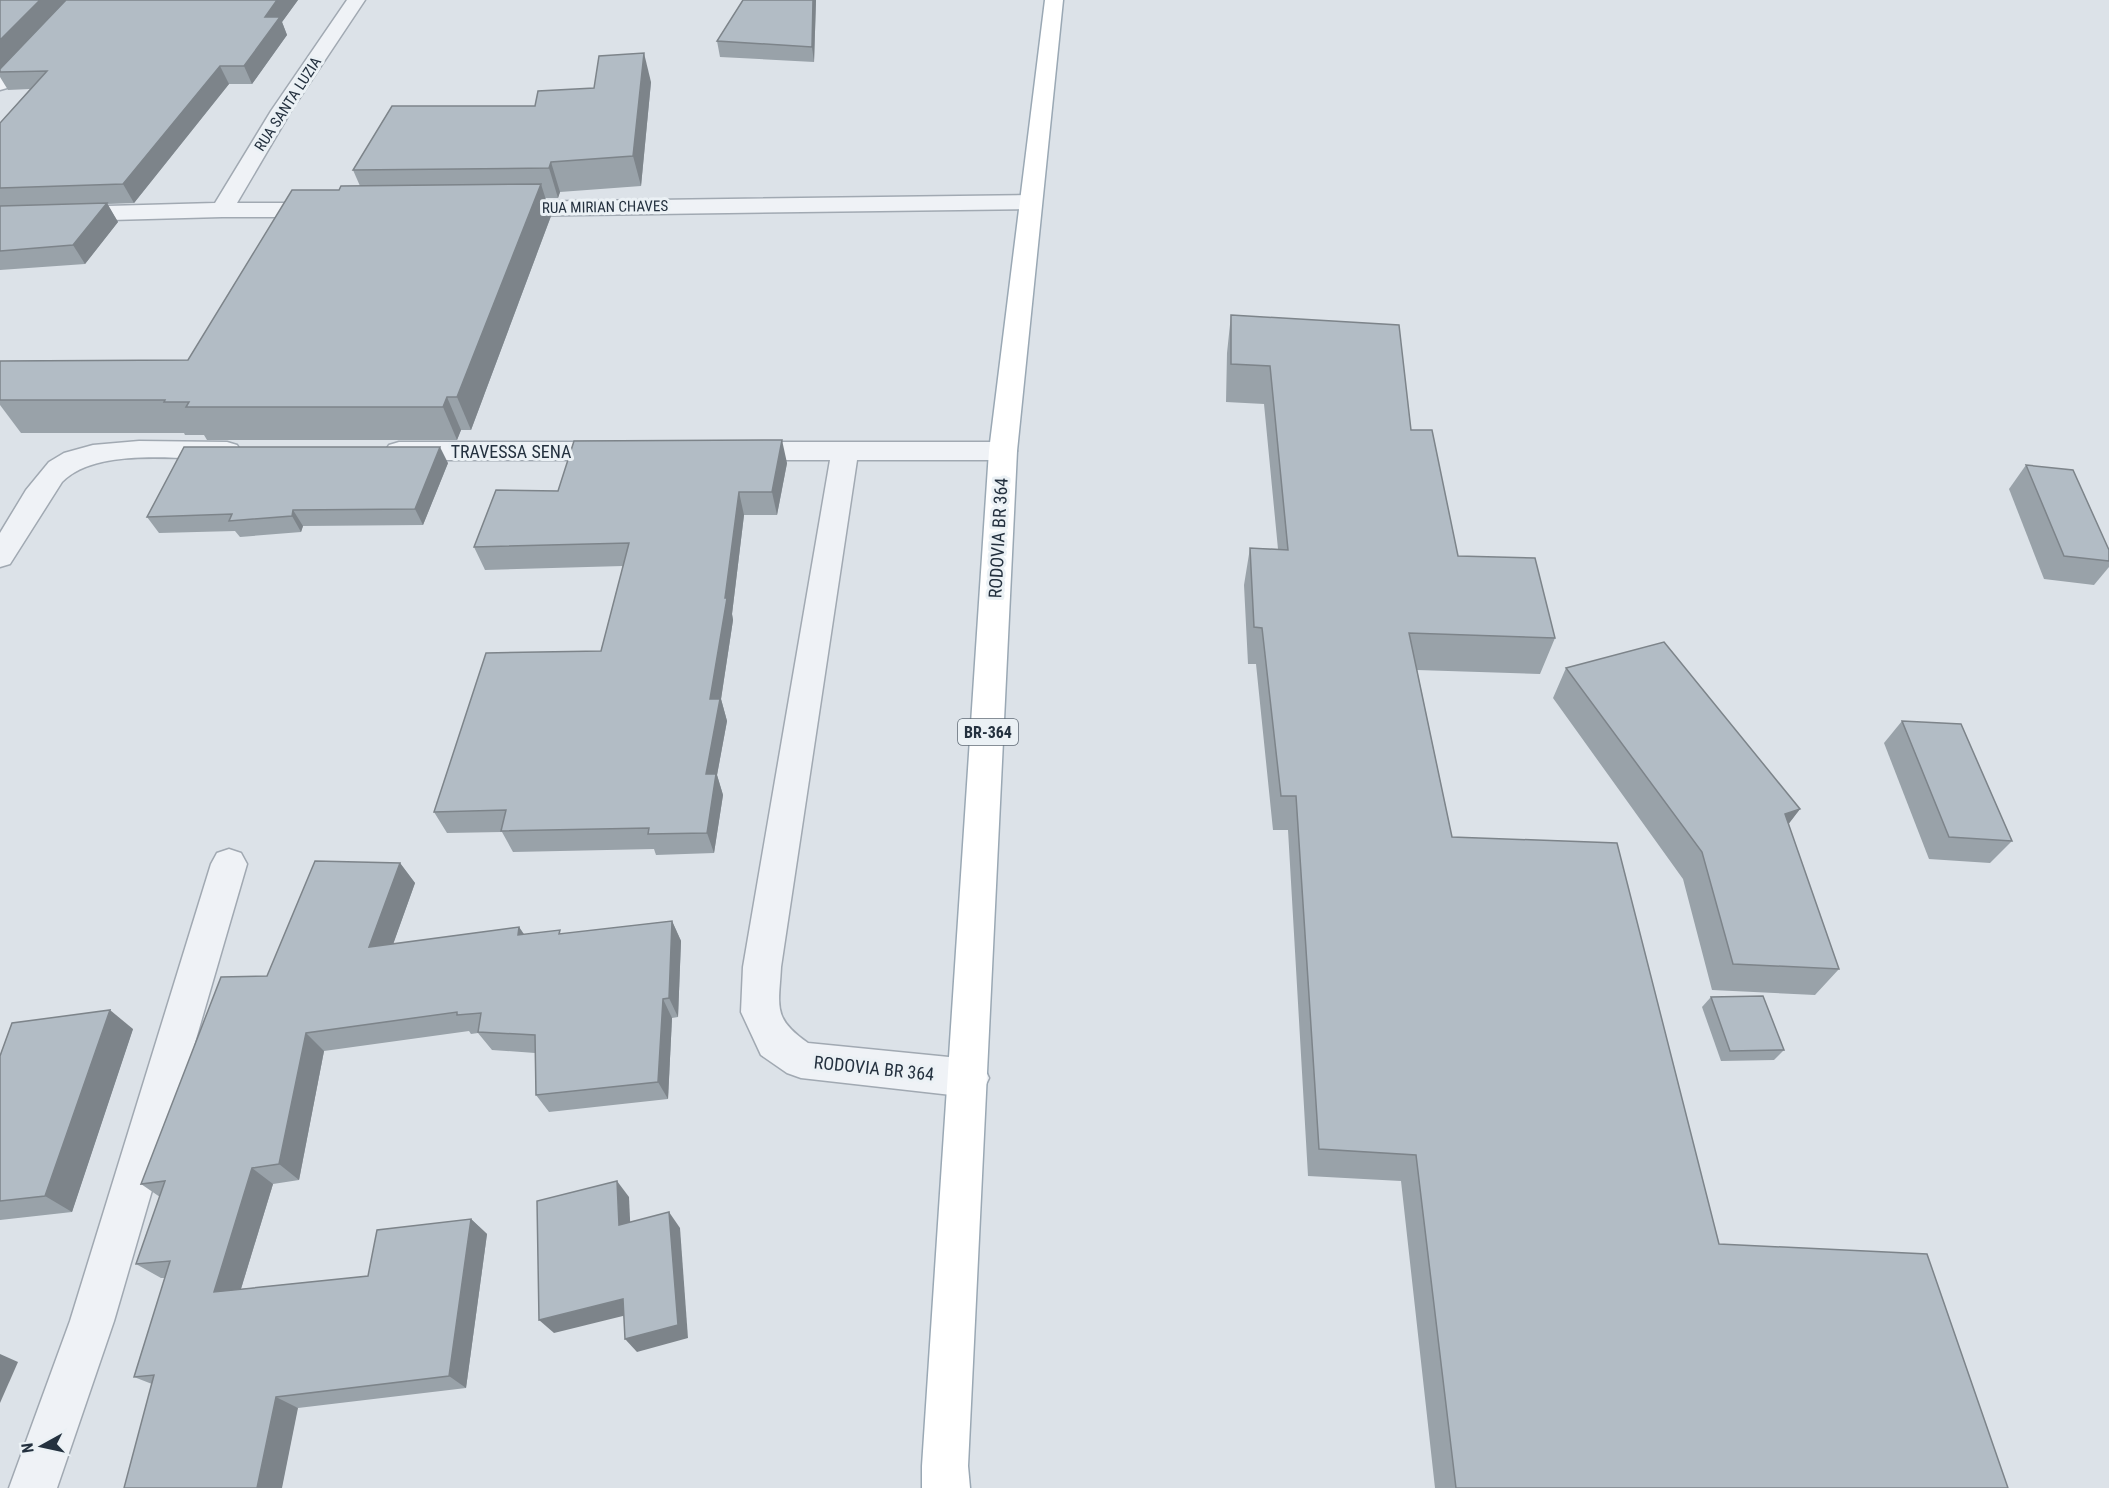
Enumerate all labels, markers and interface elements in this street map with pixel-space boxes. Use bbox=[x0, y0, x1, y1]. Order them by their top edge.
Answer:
street label: RUA SANTA LUZIA bbox=[251, 53, 325, 154]
street label: RUA MIRIAN CHAVES bbox=[542, 197, 668, 217]
street label: TRAVESSA SENA bbox=[451, 441, 572, 462]
street label: RODOVIA BR 364 bbox=[984, 477, 1012, 599]
road number: BR-364 bbox=[958, 719, 1018, 745]
street label: RODOVIA BR 364 bbox=[813, 1051, 935, 1085]
north arrow bbox=[12, 1416, 72, 1476]
text: N bbox=[18, 1442, 38, 1454]

